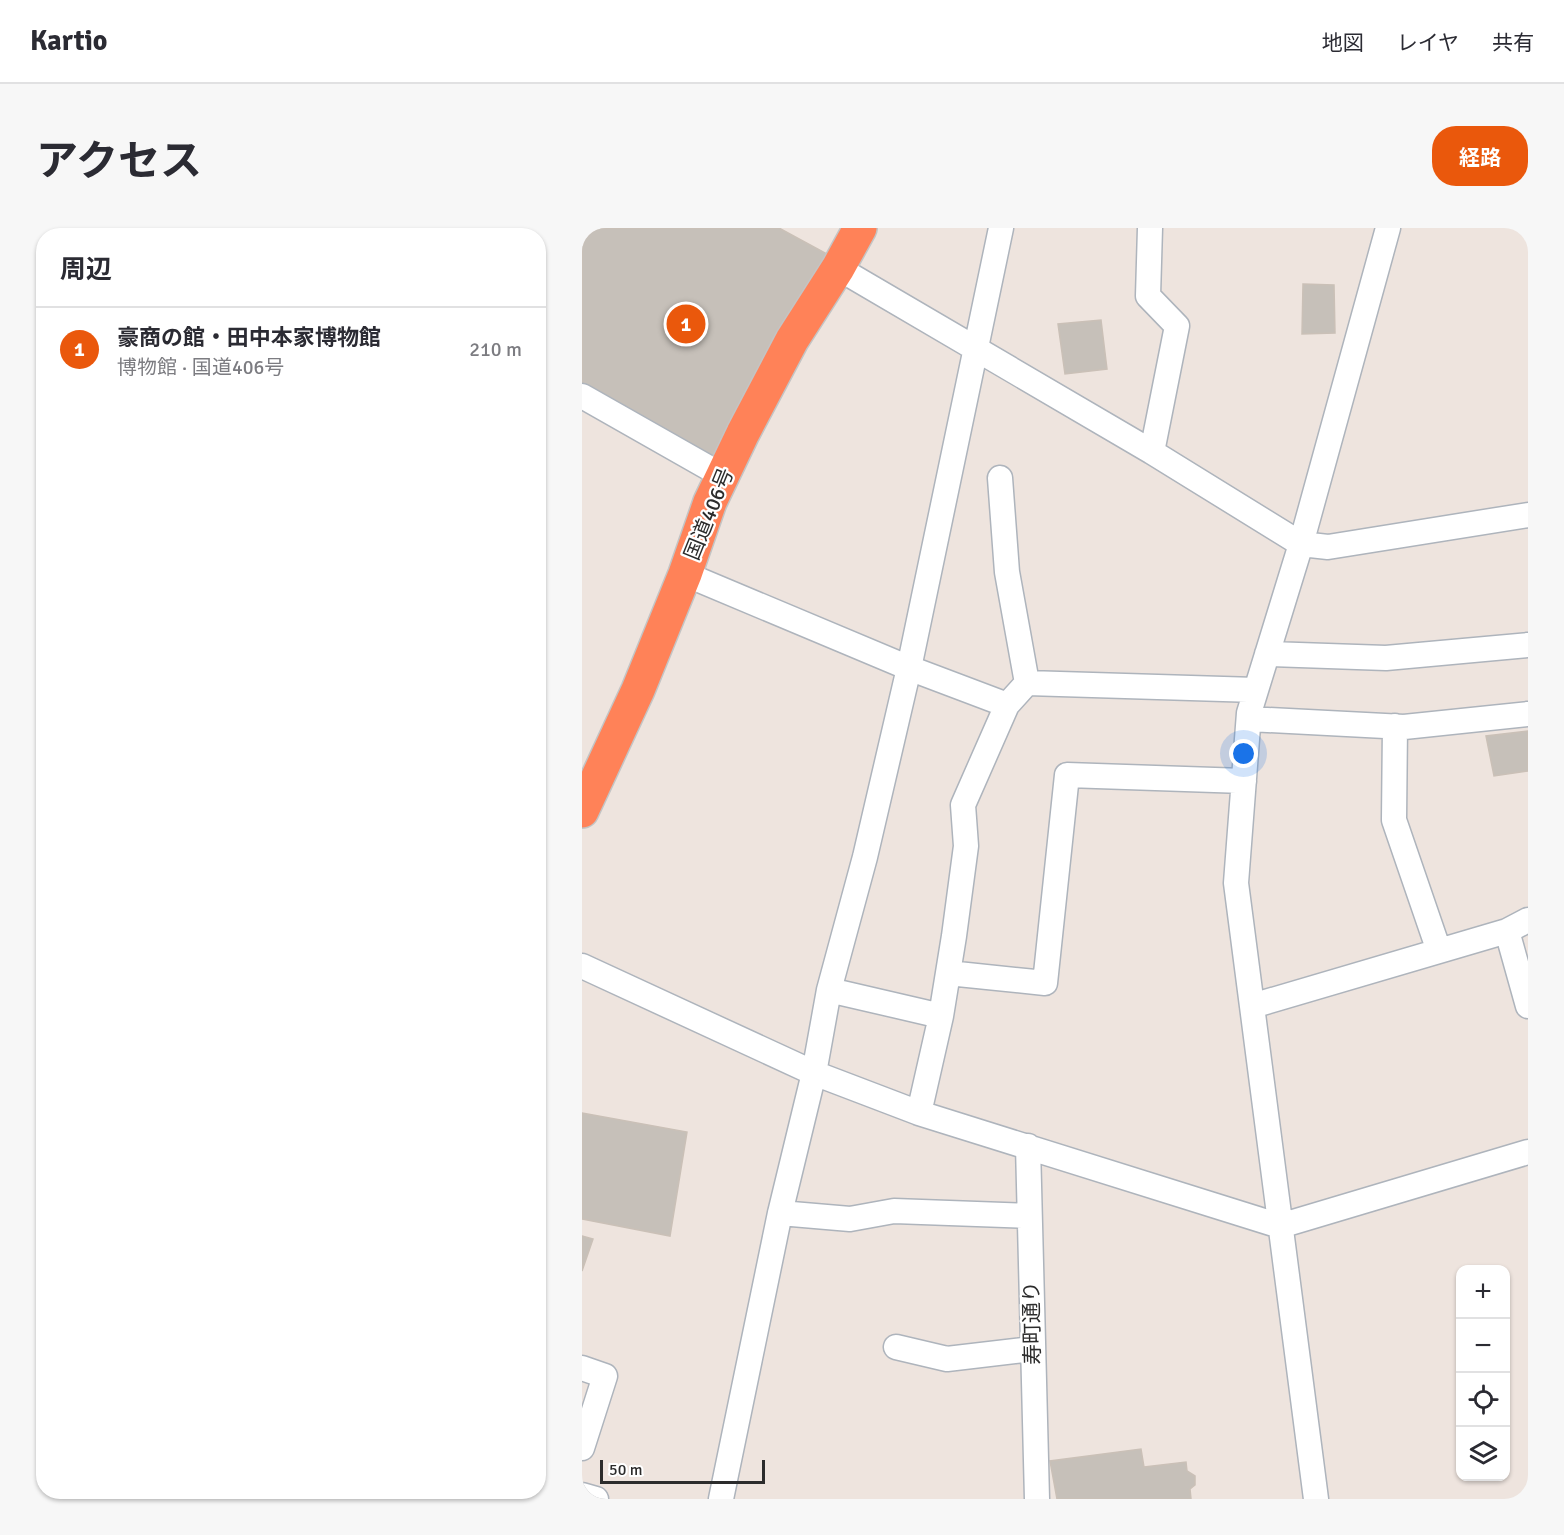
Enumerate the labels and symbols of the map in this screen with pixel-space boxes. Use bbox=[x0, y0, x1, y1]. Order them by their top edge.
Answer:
pin: 1 bbox=[666, 302, 706, 346]
street label: 国道406号 bbox=[679, 464, 739, 564]
your location bbox=[1229, 739, 1258, 768]
street label: 寿町通り bbox=[1018, 1281, 1046, 1365]
scale bar bbox=[600, 1457, 765, 1484]

